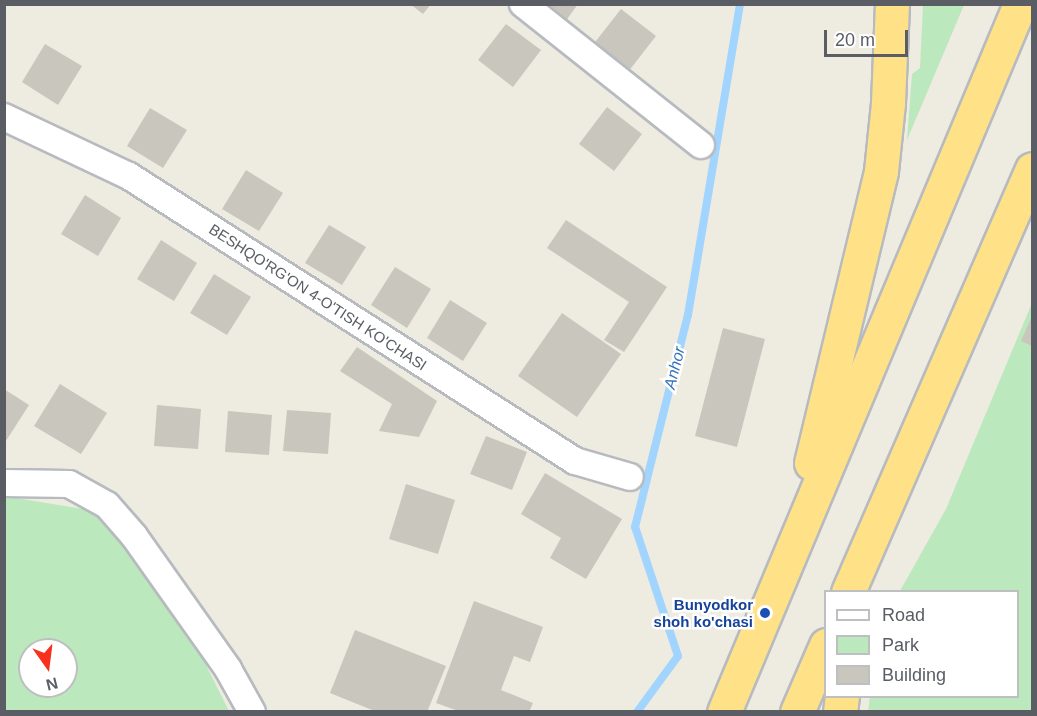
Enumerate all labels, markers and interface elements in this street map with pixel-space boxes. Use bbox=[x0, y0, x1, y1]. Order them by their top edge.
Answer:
scale bar bbox=[827, 18, 911, 56]
text: 20 m bbox=[835, 30, 875, 50]
street label: BESHQO'RG'ON 4-O'TISH KO'CHASI bbox=[206, 220, 430, 374]
water label: Anhor bbox=[661, 345, 689, 391]
legend bbox=[824, 590, 1019, 698]
place label: Bunyodkor shoh ko'chasi bbox=[654, 595, 753, 630]
text: Road bbox=[882, 605, 925, 625]
marker: Bunyodkor shoh ko'chasi bbox=[758, 606, 772, 620]
text: Park bbox=[882, 635, 919, 655]
north arrow bbox=[18, 638, 78, 698]
text: Building bbox=[882, 665, 946, 685]
text: N bbox=[44, 674, 60, 694]

